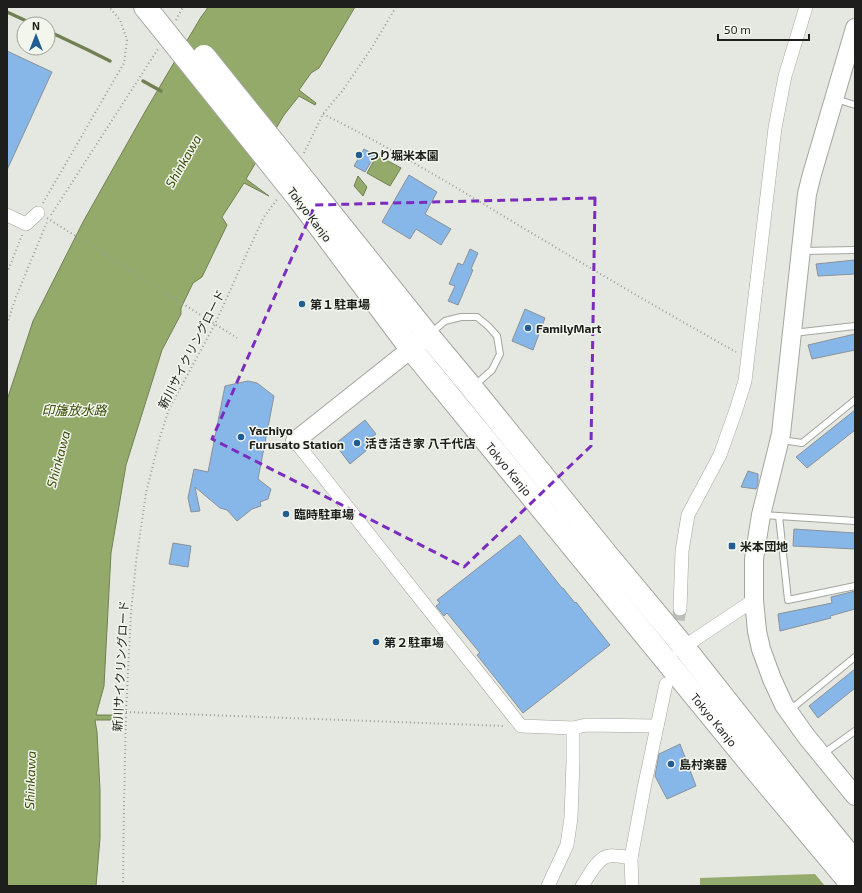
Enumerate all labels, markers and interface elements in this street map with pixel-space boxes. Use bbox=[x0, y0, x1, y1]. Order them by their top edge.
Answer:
north arrow bbox=[16, 16, 56, 56]
scale bar bbox=[718, 16, 809, 42]
text: N bbox=[32, 19, 40, 32]
text: 50 m bbox=[724, 22, 751, 36]
water label: Shinkawa bbox=[162, 132, 204, 190]
place label: つり堀米本園 bbox=[367, 148, 439, 162]
marker: つり堀米本園 bbox=[354, 150, 364, 160]
street label: Tokyo Kanjo bbox=[284, 184, 335, 245]
street label: 新川サイクリングロード bbox=[155, 287, 227, 411]
place label: 第１駐車場 bbox=[310, 297, 370, 311]
marker: 第１駐車場 bbox=[297, 299, 307, 309]
place label: FamilyMart bbox=[536, 321, 602, 336]
marker: FamilyMart bbox=[523, 323, 533, 333]
water label: 印旛放水路 bbox=[41, 402, 107, 418]
place label: Yachiyo Furusato Station bbox=[249, 423, 344, 451]
water label: Shinkawa bbox=[43, 429, 73, 489]
marker: Yachiyo Furusato Station bbox=[236, 432, 246, 442]
place label: 活き活き家 八千代店 bbox=[365, 436, 476, 450]
marker: 活き活き家 八千代店 bbox=[352, 438, 362, 448]
street label: Tokyo Kanjo bbox=[483, 439, 535, 498]
place label: 臨時駐車場 bbox=[294, 507, 354, 521]
marker: 臨時駐車場 bbox=[281, 509, 291, 519]
place label: 米本団地 bbox=[740, 539, 788, 553]
marker: 米本団地 bbox=[727, 541, 737, 551]
street label: 新川サイクリングロード bbox=[110, 600, 130, 732]
place label: 第２駐車場 bbox=[384, 635, 444, 649]
marker: 第２駐車場 bbox=[371, 637, 381, 647]
street label: Tokyo Kanjo bbox=[688, 690, 740, 749]
water label: Shinkawa bbox=[21, 751, 39, 809]
place label: 島村楽器 bbox=[679, 757, 728, 771]
marker: 島村楽器 bbox=[666, 759, 676, 769]

